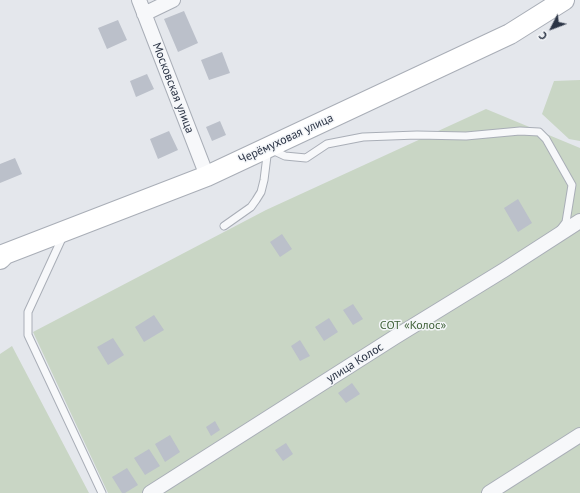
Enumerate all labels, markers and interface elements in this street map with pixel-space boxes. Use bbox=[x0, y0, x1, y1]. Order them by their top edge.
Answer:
north arrow bbox=[532, 8, 572, 48]
text: С bbox=[536, 29, 550, 43]
street label: Московская улица bbox=[149, 41, 197, 135]
street label: Черёмуховая улица bbox=[236, 111, 336, 167]
park label: СОТ «Колос» bbox=[380, 319, 446, 333]
street label: улица Колос bbox=[324, 340, 386, 386]

